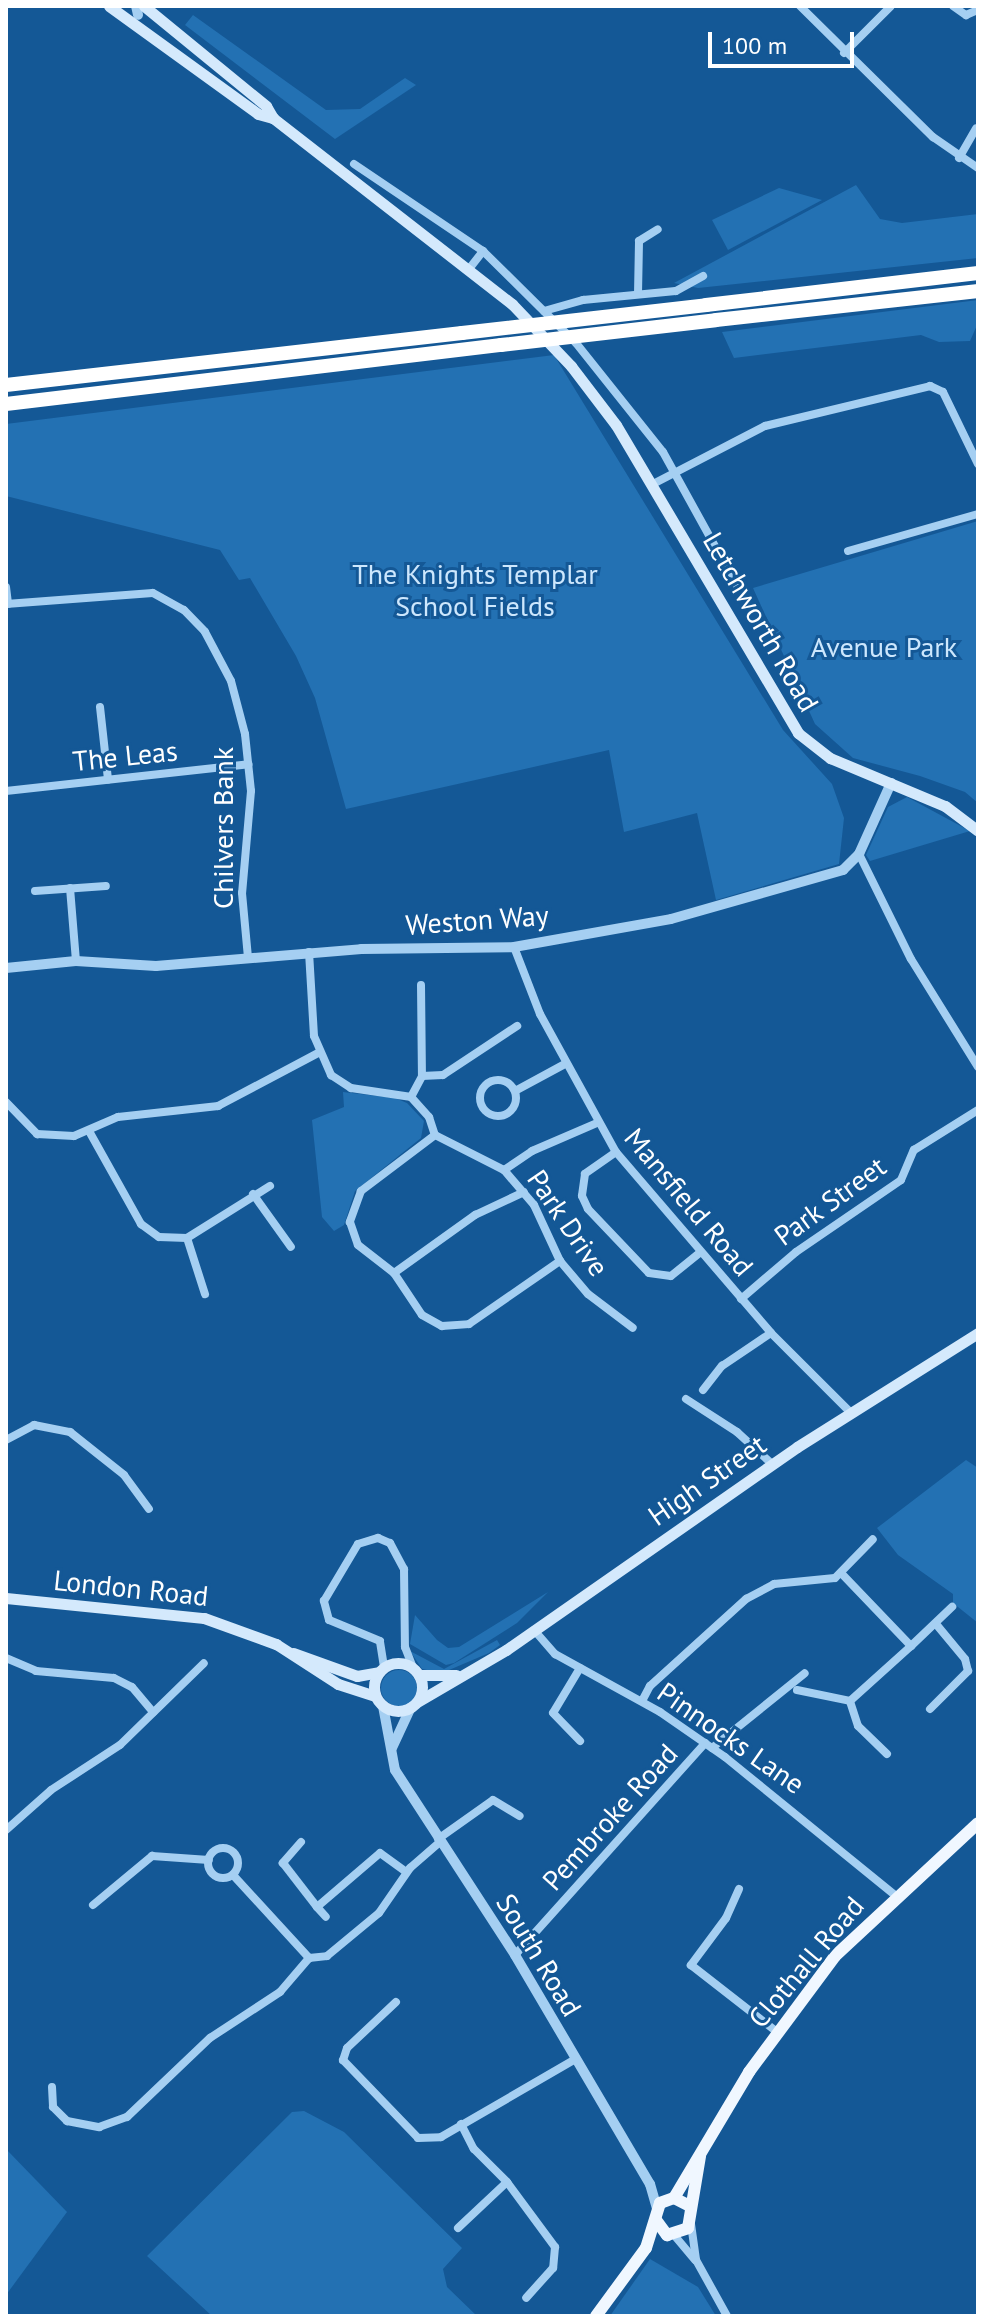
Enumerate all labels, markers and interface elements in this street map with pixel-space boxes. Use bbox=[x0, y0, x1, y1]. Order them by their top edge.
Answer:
scale bar bbox=[712, 16, 858, 66]
text: 100 m bbox=[722, 30, 787, 61]
street label: Letchworth Road bbox=[696, 526, 826, 718]
park label: The Knights Templar School Fields bbox=[352, 557, 598, 623]
park label: Avenue Park bbox=[811, 630, 957, 664]
street label: The Leas bbox=[71, 734, 179, 778]
street label: Chilvers Bank bbox=[206, 747, 240, 909]
street label: Weston Way bbox=[404, 898, 550, 942]
street label: Mansfield Road bbox=[617, 1121, 761, 1283]
street label: Park Street bbox=[767, 1149, 893, 1253]
street label: Park Drive bbox=[520, 1163, 616, 1283]
street label: High Street bbox=[642, 1427, 772, 1533]
street label: London Road bbox=[52, 1563, 210, 1613]
street label: Pinnocks Lane bbox=[651, 1675, 811, 1801]
street label: Pembroke Road bbox=[536, 1737, 684, 1897]
street label: South Road bbox=[489, 1888, 589, 2022]
street label: Clothall Road bbox=[741, 1890, 871, 2034]

